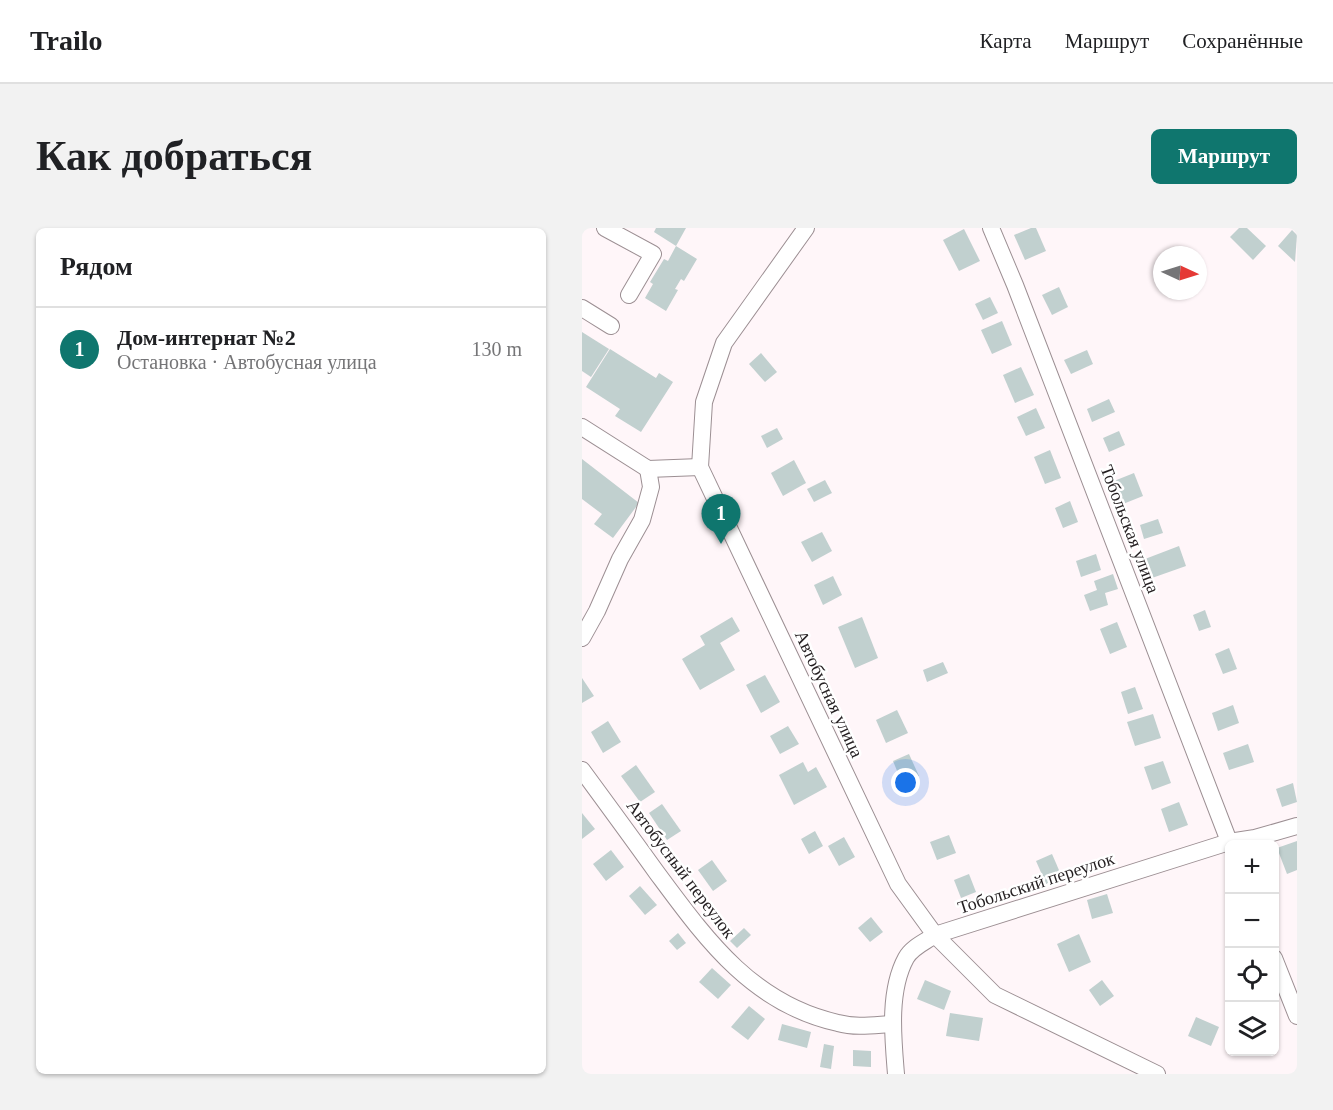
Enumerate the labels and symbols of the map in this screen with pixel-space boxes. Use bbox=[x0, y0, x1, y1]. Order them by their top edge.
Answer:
north arrow bbox=[1153, 246, 1207, 300]
street label: Тобольская улица bbox=[1096, 462, 1164, 596]
pin: 1 bbox=[702, 494, 740, 544]
street label: Автобусная улица bbox=[791, 627, 867, 761]
your location bbox=[891, 768, 920, 797]
street label: Автобусный переулок bbox=[622, 796, 740, 942]
street label: Тобольский переулок bbox=[955, 848, 1117, 918]

